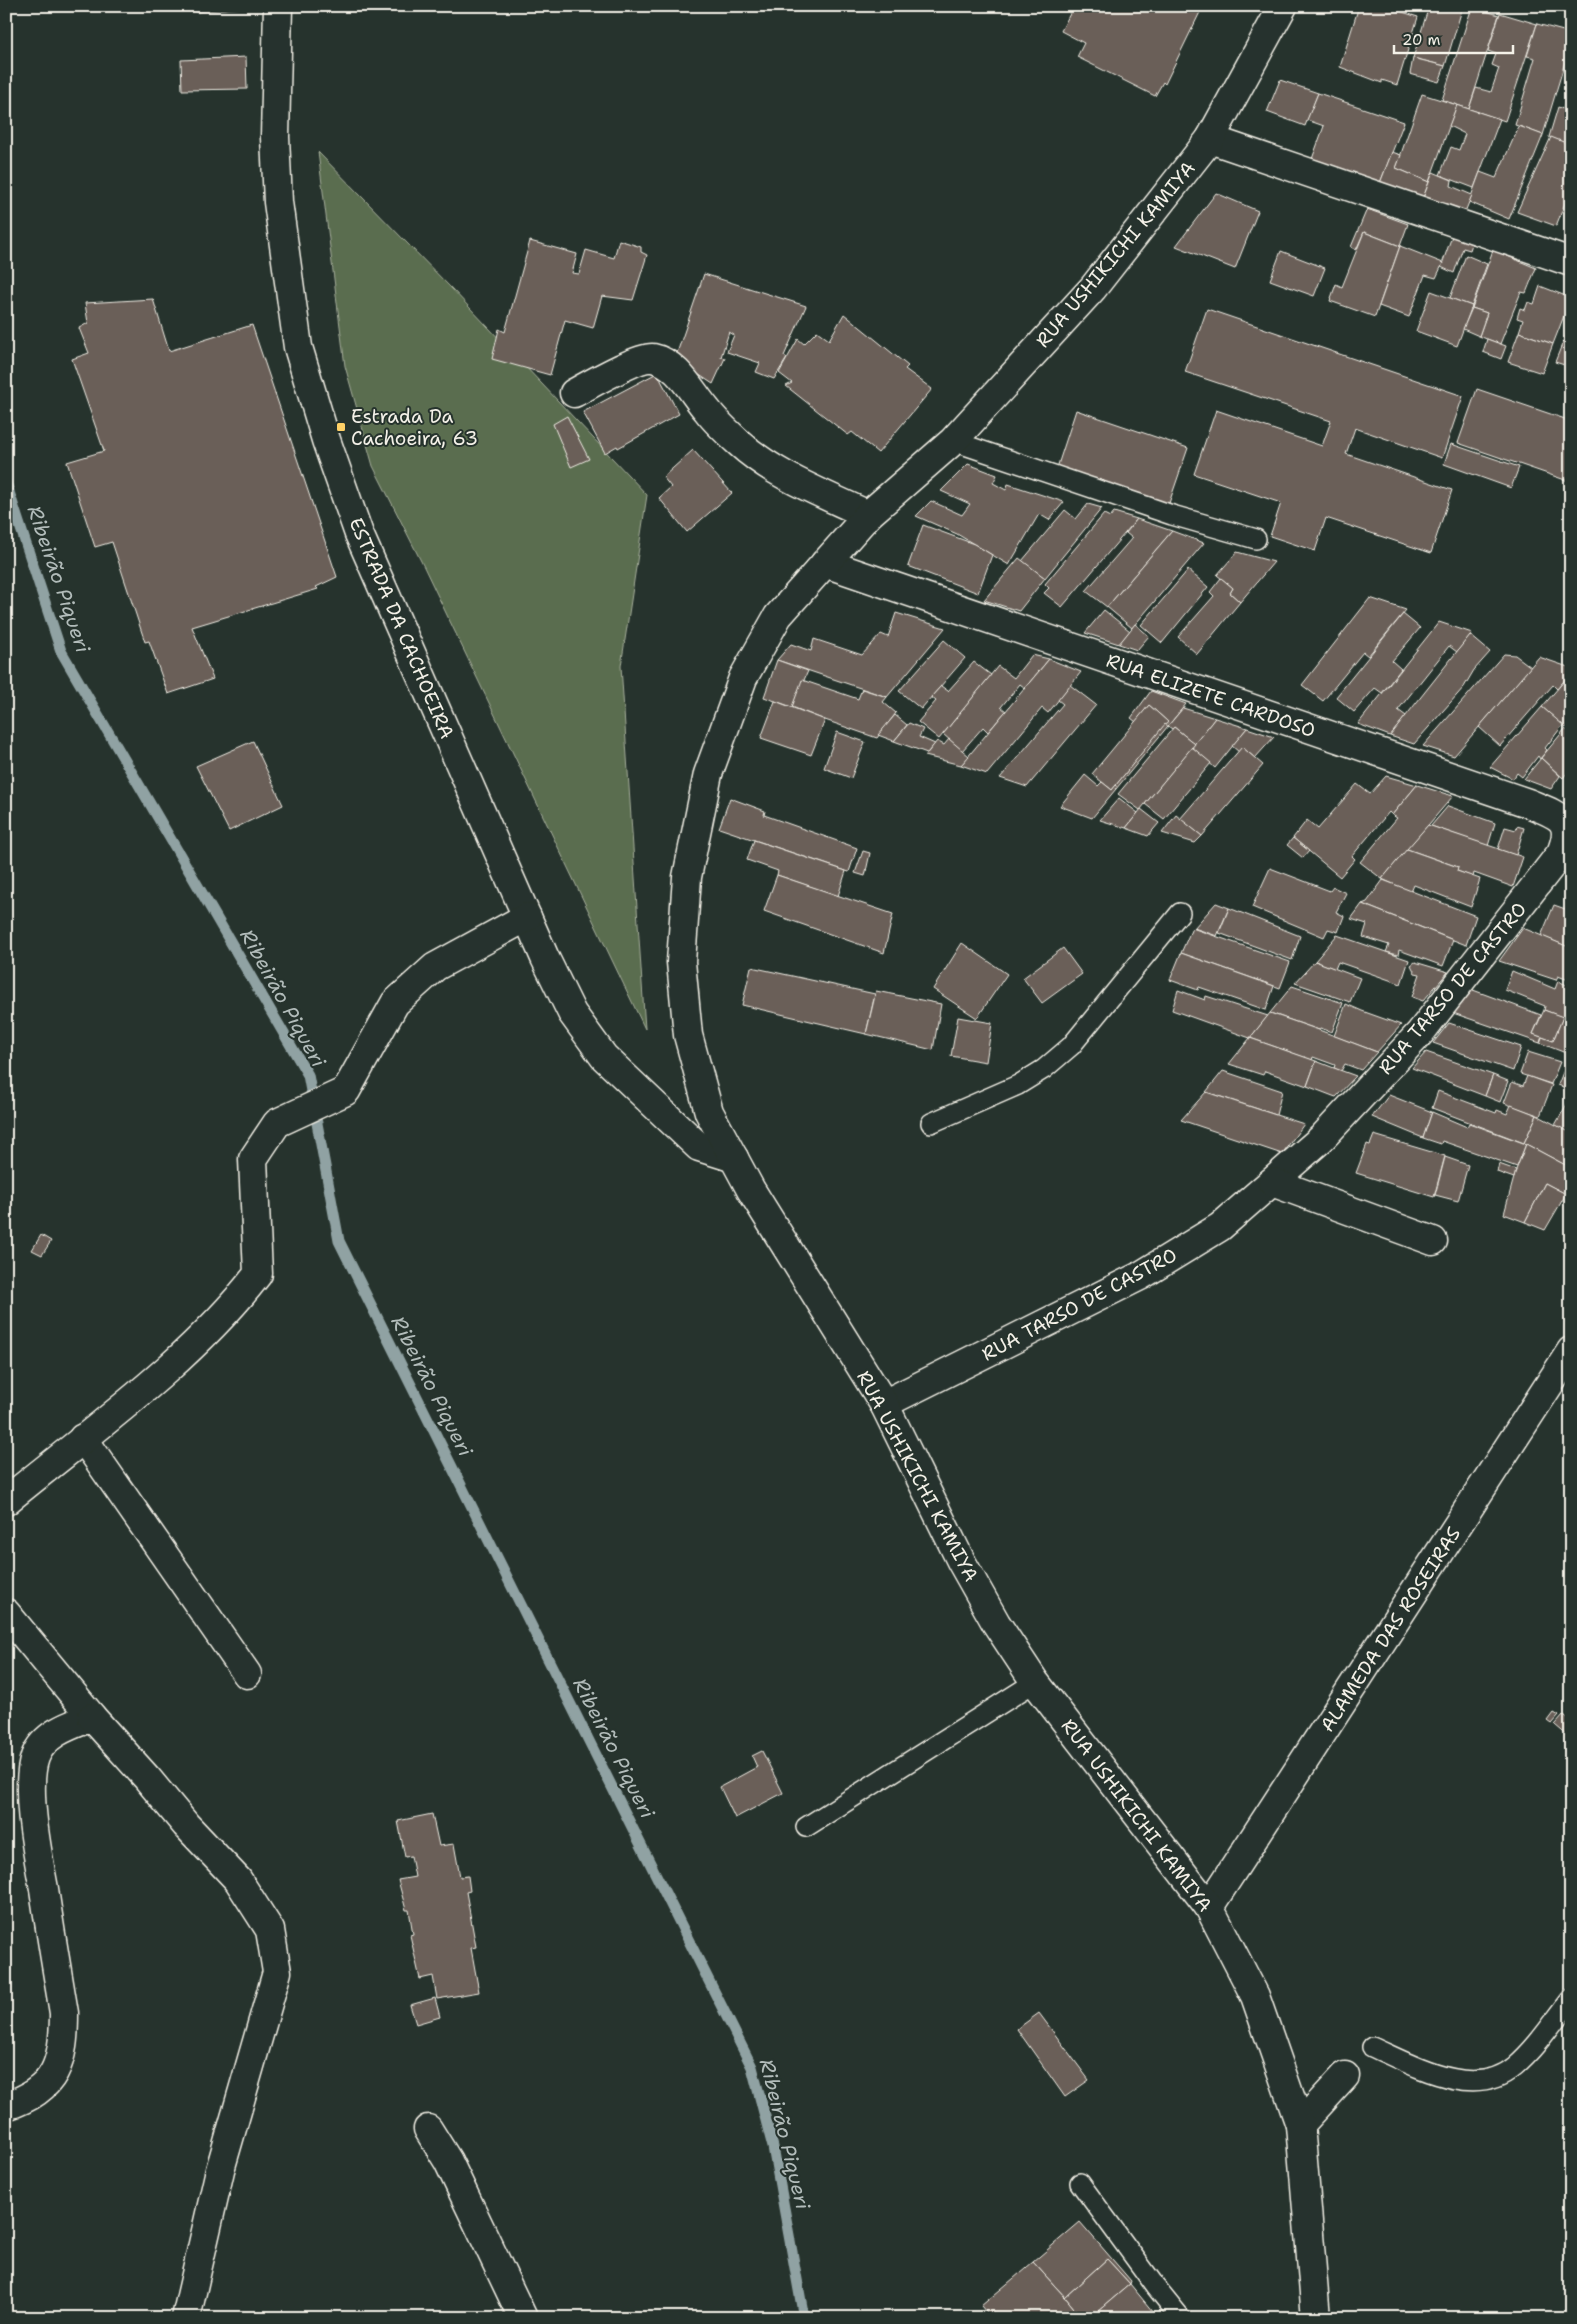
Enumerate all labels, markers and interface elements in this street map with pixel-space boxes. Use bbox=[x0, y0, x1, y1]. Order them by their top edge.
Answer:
scale bar bbox=[1394, 22, 1513, 54]
text: 20 m bbox=[1402, 30, 1441, 50]
street label: RUA USHIKICHI KAMIYA bbox=[1030, 156, 1201, 353]
place label: Estrada Da Cachoeira, 63 bbox=[351, 404, 478, 451]
marker: Estrada Da Cachoeira, 63 bbox=[335, 421, 347, 433]
water label: Ribeirão Piqueri bbox=[22, 502, 96, 656]
street label: ESTRADA DA CACHOEIRA bbox=[344, 514, 460, 743]
street label: RUA ELIZETE CARDOSO bbox=[1103, 648, 1319, 743]
street label: RUA TARSO DE CASTRO bbox=[1373, 897, 1532, 1080]
water label: Ribeirão Piqueri bbox=[234, 924, 332, 1072]
street label: RUA TARSO DE CASTRO bbox=[977, 1242, 1181, 1367]
water label: Ribeirão Piqueri bbox=[385, 1311, 479, 1461]
street label: RUA USHIKICHI KAMIYA bbox=[851, 1366, 984, 1586]
street label: ALAMEDA DAS ROSEIRAS bbox=[1315, 1522, 1466, 1737]
water label: Ribeirão Piqueri bbox=[567, 1673, 661, 1823]
street label: RUA USHIKICHI KAMIYA bbox=[1056, 1714, 1218, 1917]
water label: Ribeirão Piqueri bbox=[754, 2056, 816, 2212]

